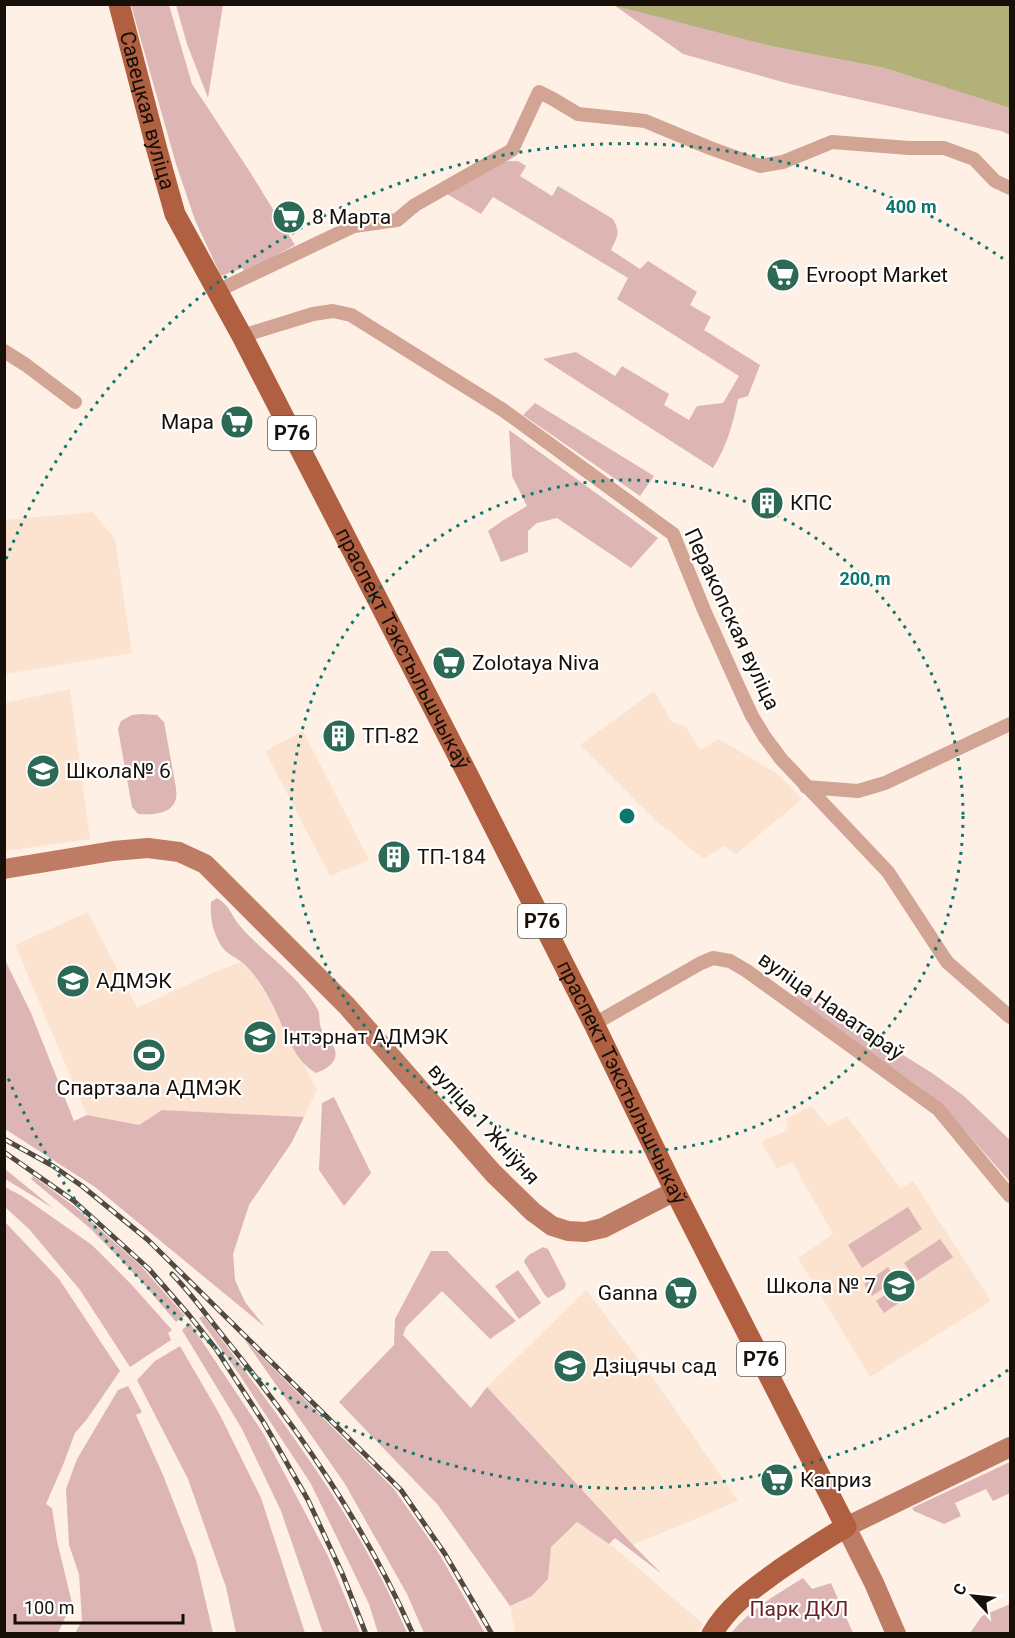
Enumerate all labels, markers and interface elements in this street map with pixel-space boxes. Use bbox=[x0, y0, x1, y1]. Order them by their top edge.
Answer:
street label: Савецкая вуліца bbox=[115, 29, 180, 192]
text: 400 m bbox=[885, 196, 937, 217]
supermarket icon: 8 Марта bbox=[271, 199, 307, 235]
place label: 8 Марта bbox=[312, 205, 391, 229]
supermarket icon: Evroopt Market bbox=[765, 257, 801, 293]
place label: Evroopt Market bbox=[806, 263, 948, 287]
supermarket icon: Мара bbox=[219, 404, 255, 440]
place label: Мара bbox=[161, 410, 214, 434]
road number: Р76 bbox=[268, 416, 316, 450]
building icon: КПС bbox=[749, 485, 785, 521]
place label: КПС bbox=[790, 491, 832, 515]
street label: праспект Тэкстыльшчыкаў bbox=[331, 524, 475, 773]
street label: Перакопская вуліца bbox=[679, 524, 785, 714]
text: 200 m bbox=[839, 568, 891, 589]
supermarket icon: Zolotaya Niva bbox=[431, 645, 467, 681]
place label: Zolotaya Niva bbox=[472, 651, 600, 675]
building icon: ТП-82 bbox=[321, 718, 357, 754]
place label: ТП-82 bbox=[362, 724, 419, 748]
school or university icon: Школа№ 6 bbox=[25, 753, 61, 789]
place label: Школа№ 6 bbox=[66, 759, 171, 783]
centre of rings bbox=[617, 806, 637, 826]
building icon: ТП-184 bbox=[376, 839, 412, 875]
place label: ТП-184 bbox=[417, 845, 486, 869]
road number: Р76 bbox=[518, 904, 566, 938]
street label: вуліца Наватараў bbox=[754, 947, 908, 1065]
street label: праспект Тэкстыльшчыкаў bbox=[552, 957, 692, 1208]
school or university icon: АДМЭК bbox=[55, 963, 91, 999]
place label: АДМЭК bbox=[96, 969, 172, 993]
school or university icon: Інтэрнат АДМЭК bbox=[242, 1019, 278, 1055]
place label: Інтэрнат АДМЭК bbox=[283, 1025, 449, 1049]
sports icon: Спартзала АДМЭК bbox=[131, 1037, 167, 1073]
street label: вуліца 1 Жніўня bbox=[423, 1059, 545, 1189]
place label: Спартзала АДМЭК bbox=[57, 1076, 242, 1100]
school or university icon: Школа № 7 bbox=[881, 1268, 917, 1304]
place label: Школа № 7 bbox=[766, 1274, 876, 1298]
supermarket icon: Ganna bbox=[663, 1275, 699, 1311]
place label: Ganna bbox=[598, 1281, 658, 1305]
road number: Р76 bbox=[737, 1342, 785, 1376]
school or university icon: Дзіцячы сад bbox=[552, 1348, 588, 1384]
place label: Дзіцячы сад bbox=[593, 1354, 717, 1378]
supermarket icon: Каприз bbox=[759, 1462, 795, 1498]
place label: Каприз bbox=[800, 1468, 872, 1492]
north arrow bbox=[943, 1566, 1003, 1626]
text: С bbox=[949, 1580, 971, 1598]
scale bar bbox=[15, 1587, 183, 1625]
text: 100 m bbox=[24, 1597, 75, 1618]
park label: Парк ДКЛ bbox=[750, 1597, 848, 1621]

